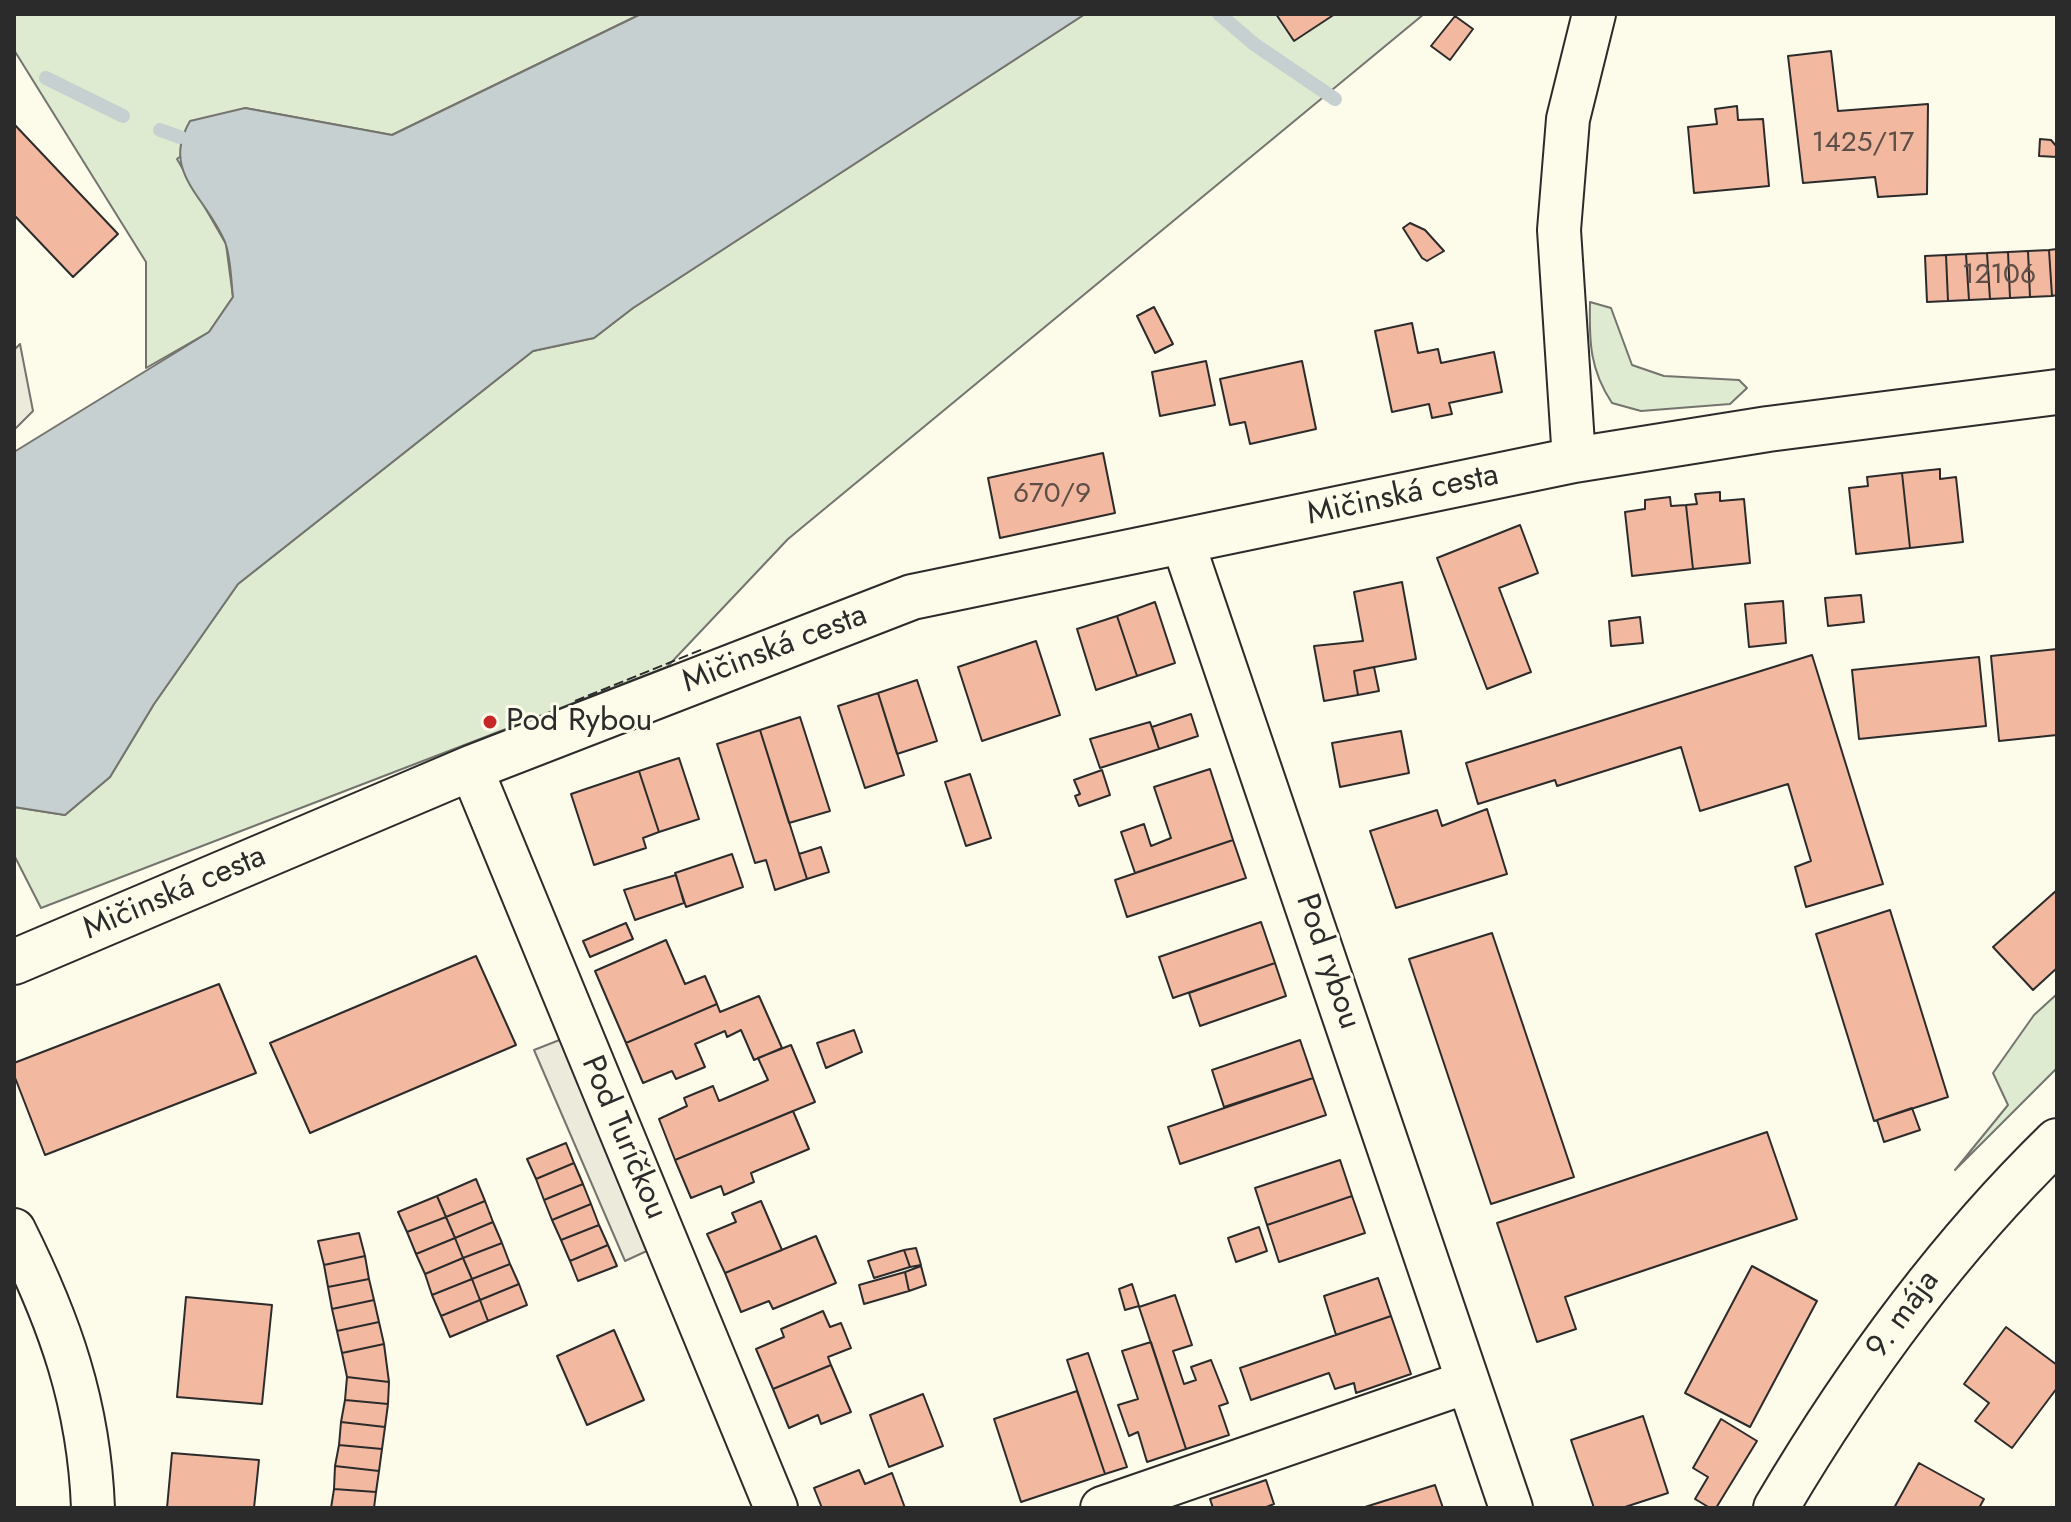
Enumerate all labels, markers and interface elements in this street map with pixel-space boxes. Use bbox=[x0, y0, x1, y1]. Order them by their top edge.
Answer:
house number: 1425/17 bbox=[1812, 127, 1914, 161]
house number: 12106 bbox=[1962, 259, 2036, 293]
street label: Mičinská cesta bbox=[1304, 457, 1502, 535]
house number: 670/9 bbox=[1013, 478, 1091, 512]
street label: Mičinská cesta bbox=[677, 597, 873, 703]
place label: Pod Rybou bbox=[506, 703, 652, 741]
marker: Pod Rybou bbox=[481, 713, 499, 731]
street label: Mičinská cesta bbox=[78, 838, 272, 950]
street label: Pod rybou bbox=[1286, 889, 1368, 1035]
street label: Pod Turíčkou bbox=[571, 1051, 675, 1225]
street label: 9. mája bbox=[1859, 1264, 1949, 1366]

